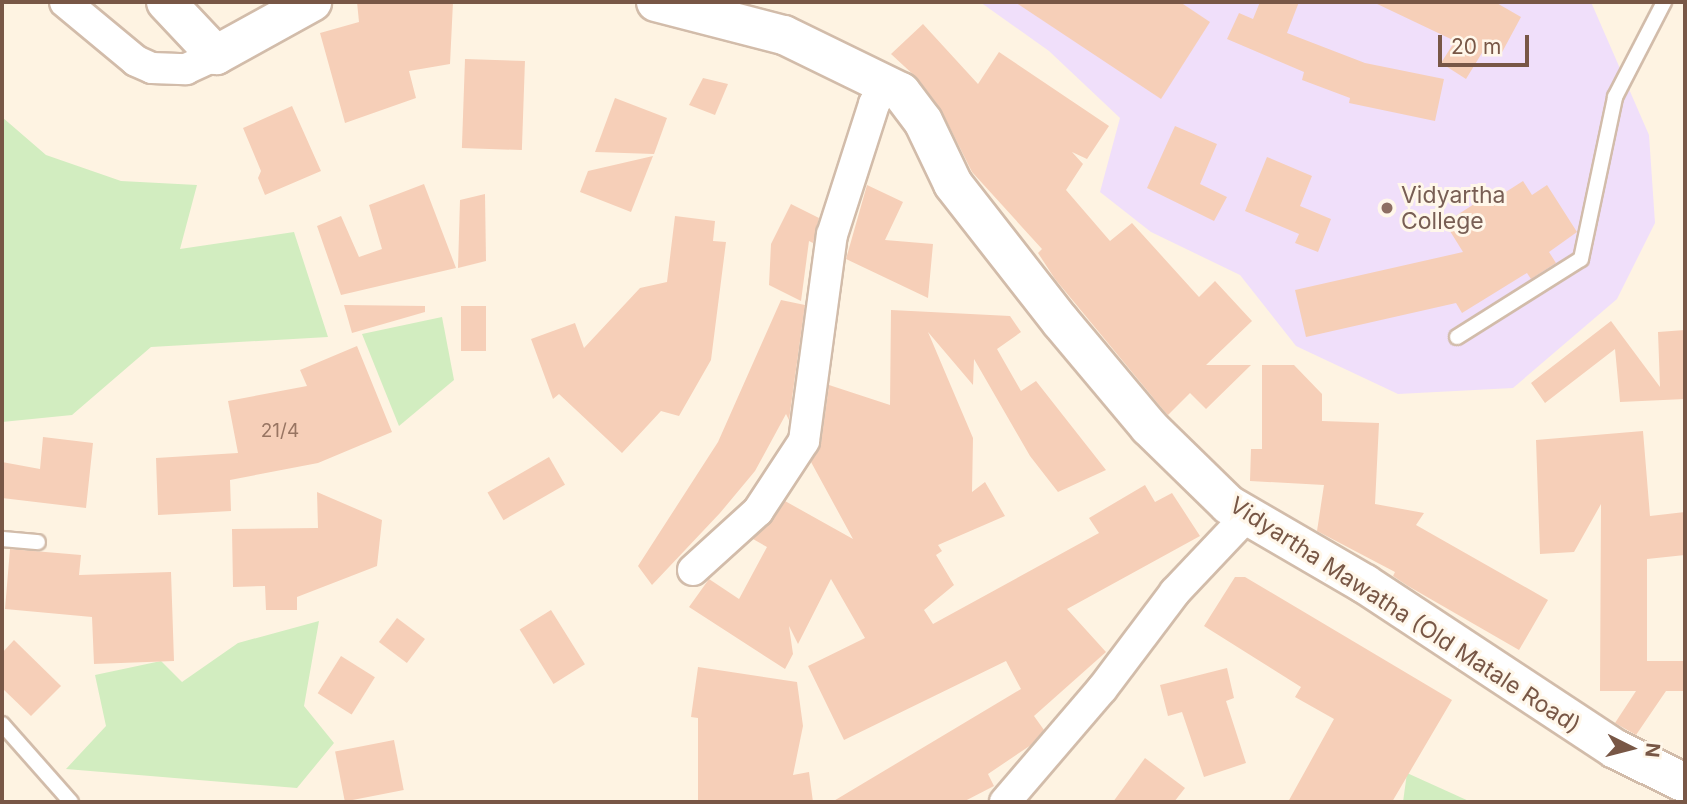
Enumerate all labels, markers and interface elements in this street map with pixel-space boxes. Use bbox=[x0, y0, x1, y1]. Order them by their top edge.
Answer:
scale bar bbox=[1442, 21, 1533, 65]
text: 20 m bbox=[1451, 34, 1501, 59]
place label: Vidyartha College bbox=[1401, 181, 1505, 235]
marker: Vidyartha College bbox=[1379, 200, 1395, 216]
house number: 21/4 bbox=[261, 420, 299, 442]
street label: Vidyartha Mawatha (Old Matale Road) bbox=[1225, 491, 1585, 739]
north arrow bbox=[1596, 713, 1666, 783]
text: N bbox=[1640, 742, 1665, 759]

